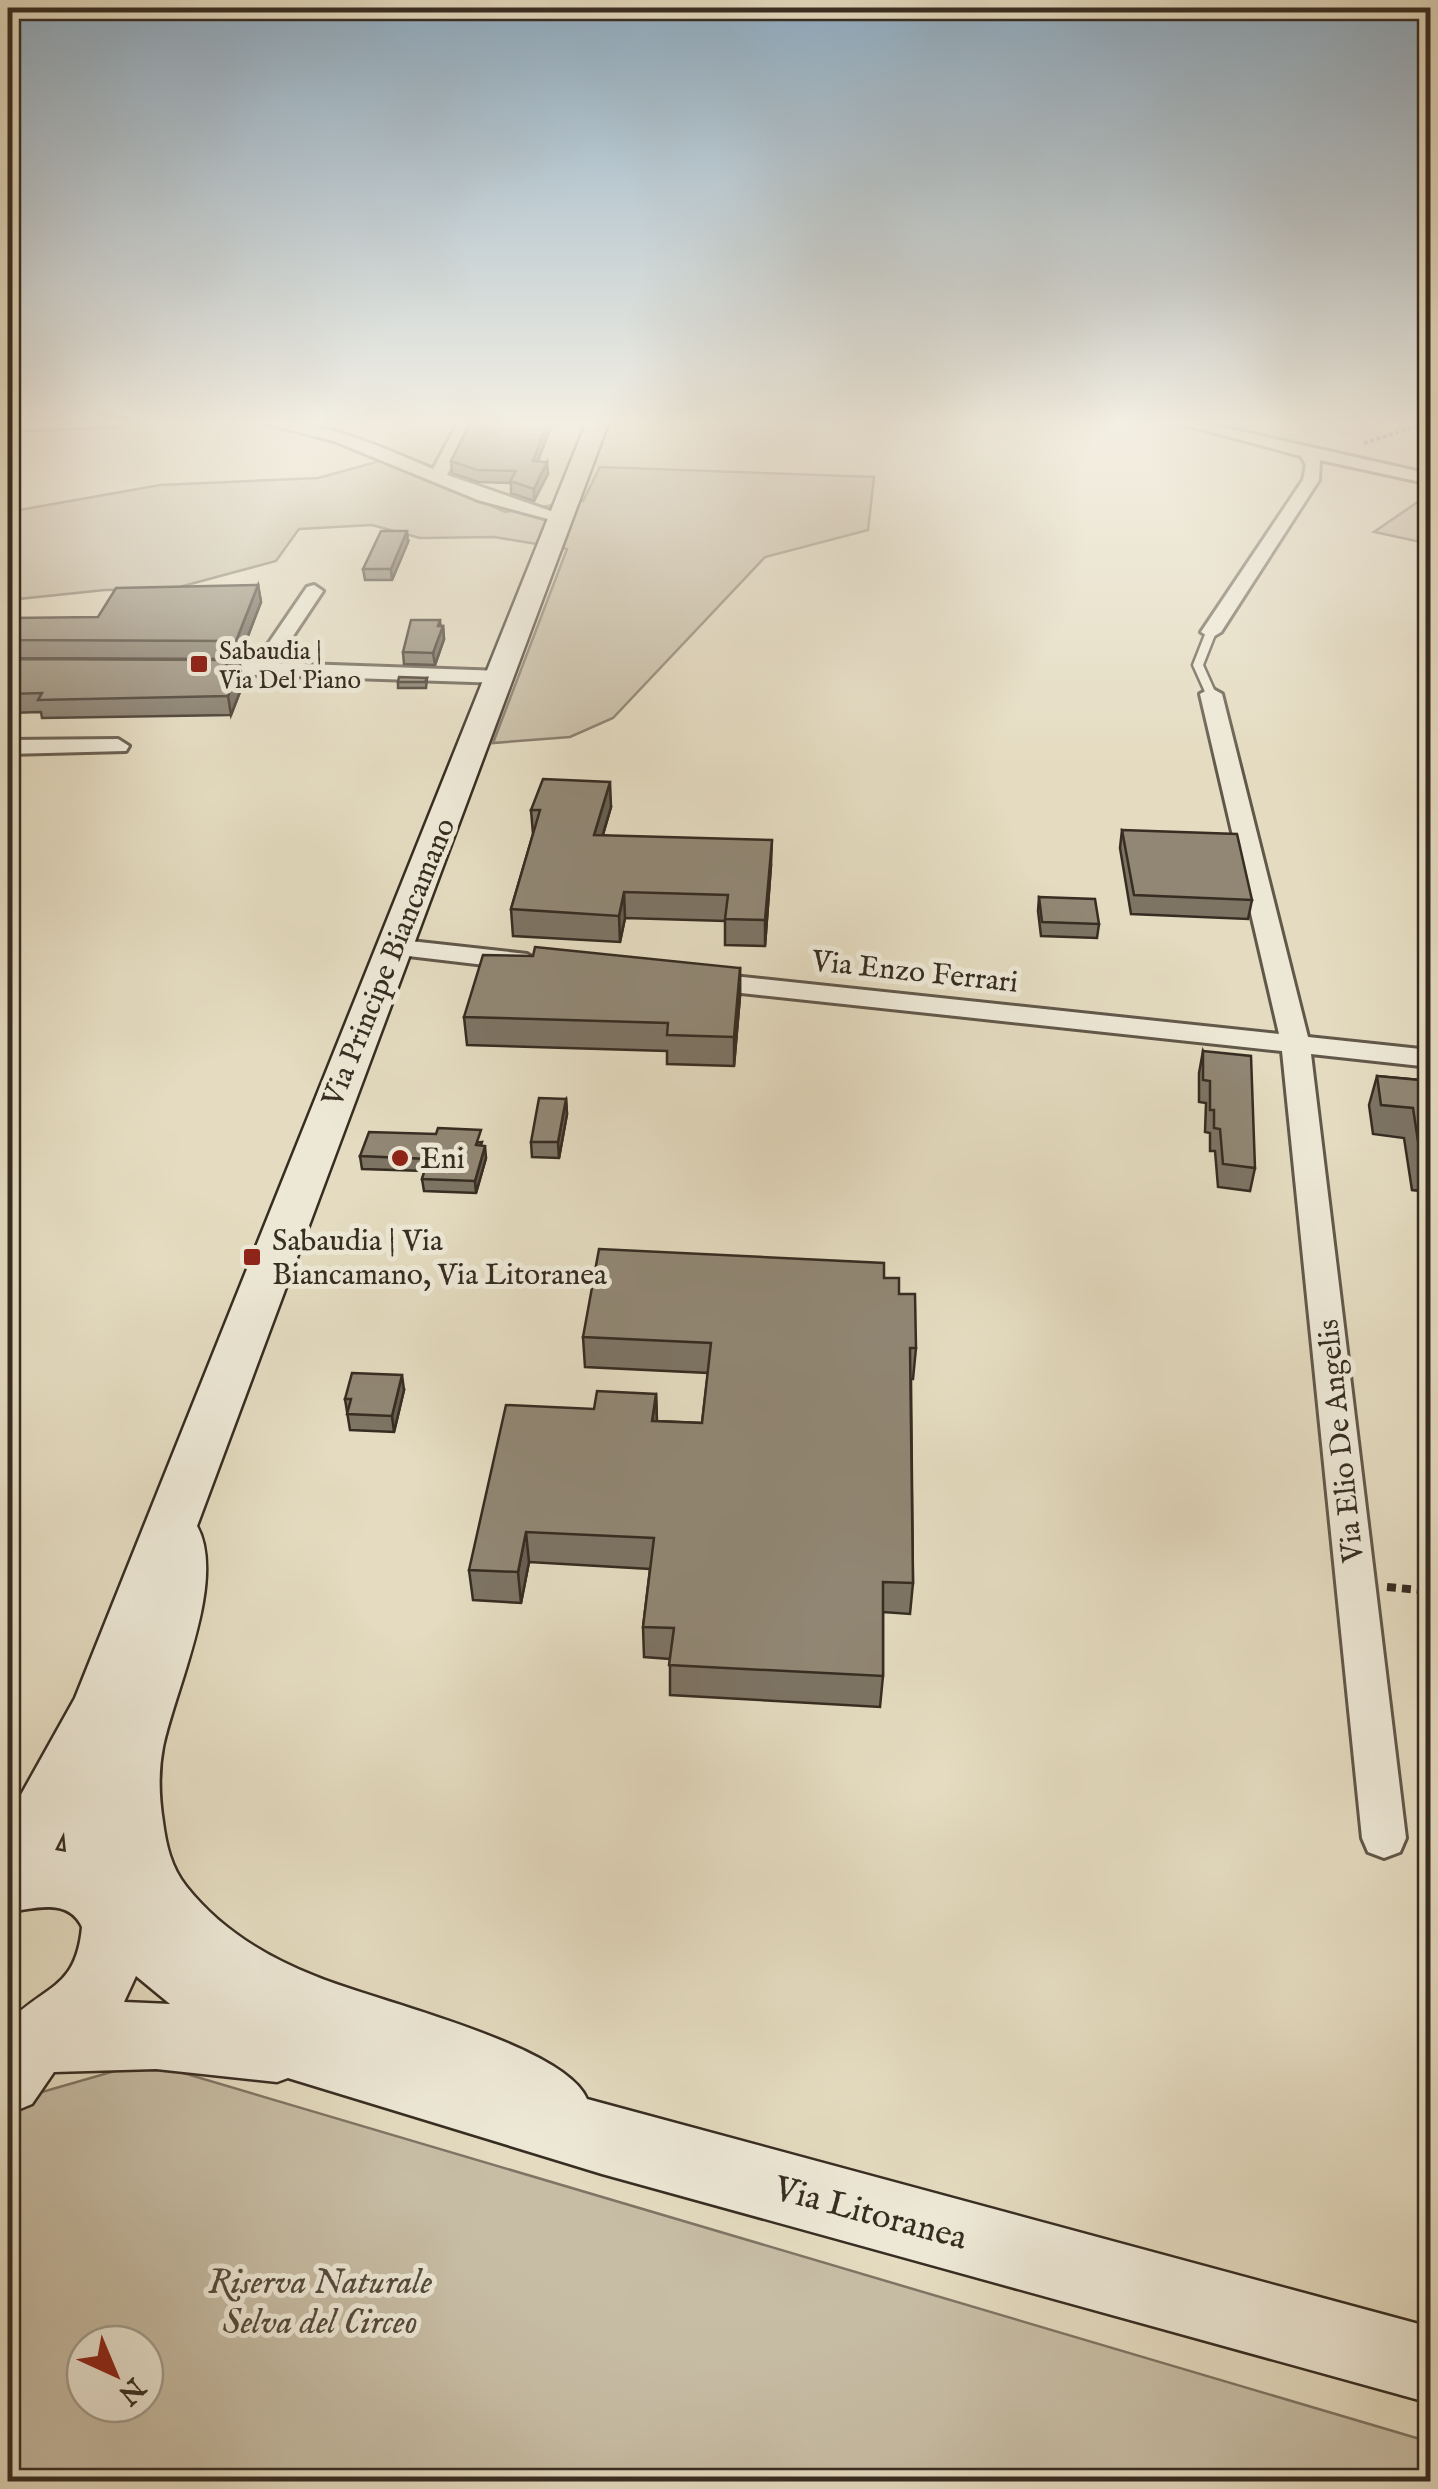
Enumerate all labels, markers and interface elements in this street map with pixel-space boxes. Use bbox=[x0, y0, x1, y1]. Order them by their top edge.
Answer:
place label: Sabaudia | Via Del Piano bbox=[218, 636, 361, 697]
marker: Sabaudia | Via Del Piano bbox=[188, 653, 210, 675]
street label: Via Principe Biancamano bbox=[314, 813, 465, 1114]
street label: Via Enzo Ferrari bbox=[809, 943, 1020, 1003]
place label: Eni bbox=[420, 1141, 465, 1179]
marker: Eni bbox=[389, 1147, 411, 1169]
place label: Sabaudia | Via Biancamano, Via Litoranea bbox=[272, 1223, 607, 1295]
marker: Sabaudia | Via Biancamano, Via Litoranea bbox=[241, 1246, 263, 1268]
street label: Via Elio De Angelis bbox=[1310, 1317, 1374, 1565]
street label: Via Litoranea bbox=[768, 2167, 972, 2262]
park label: Riserva Naturale Selva del Circeo bbox=[208, 2261, 432, 2346]
north arrow bbox=[65, 2324, 165, 2424]
text: N bbox=[110, 2368, 152, 2411]

